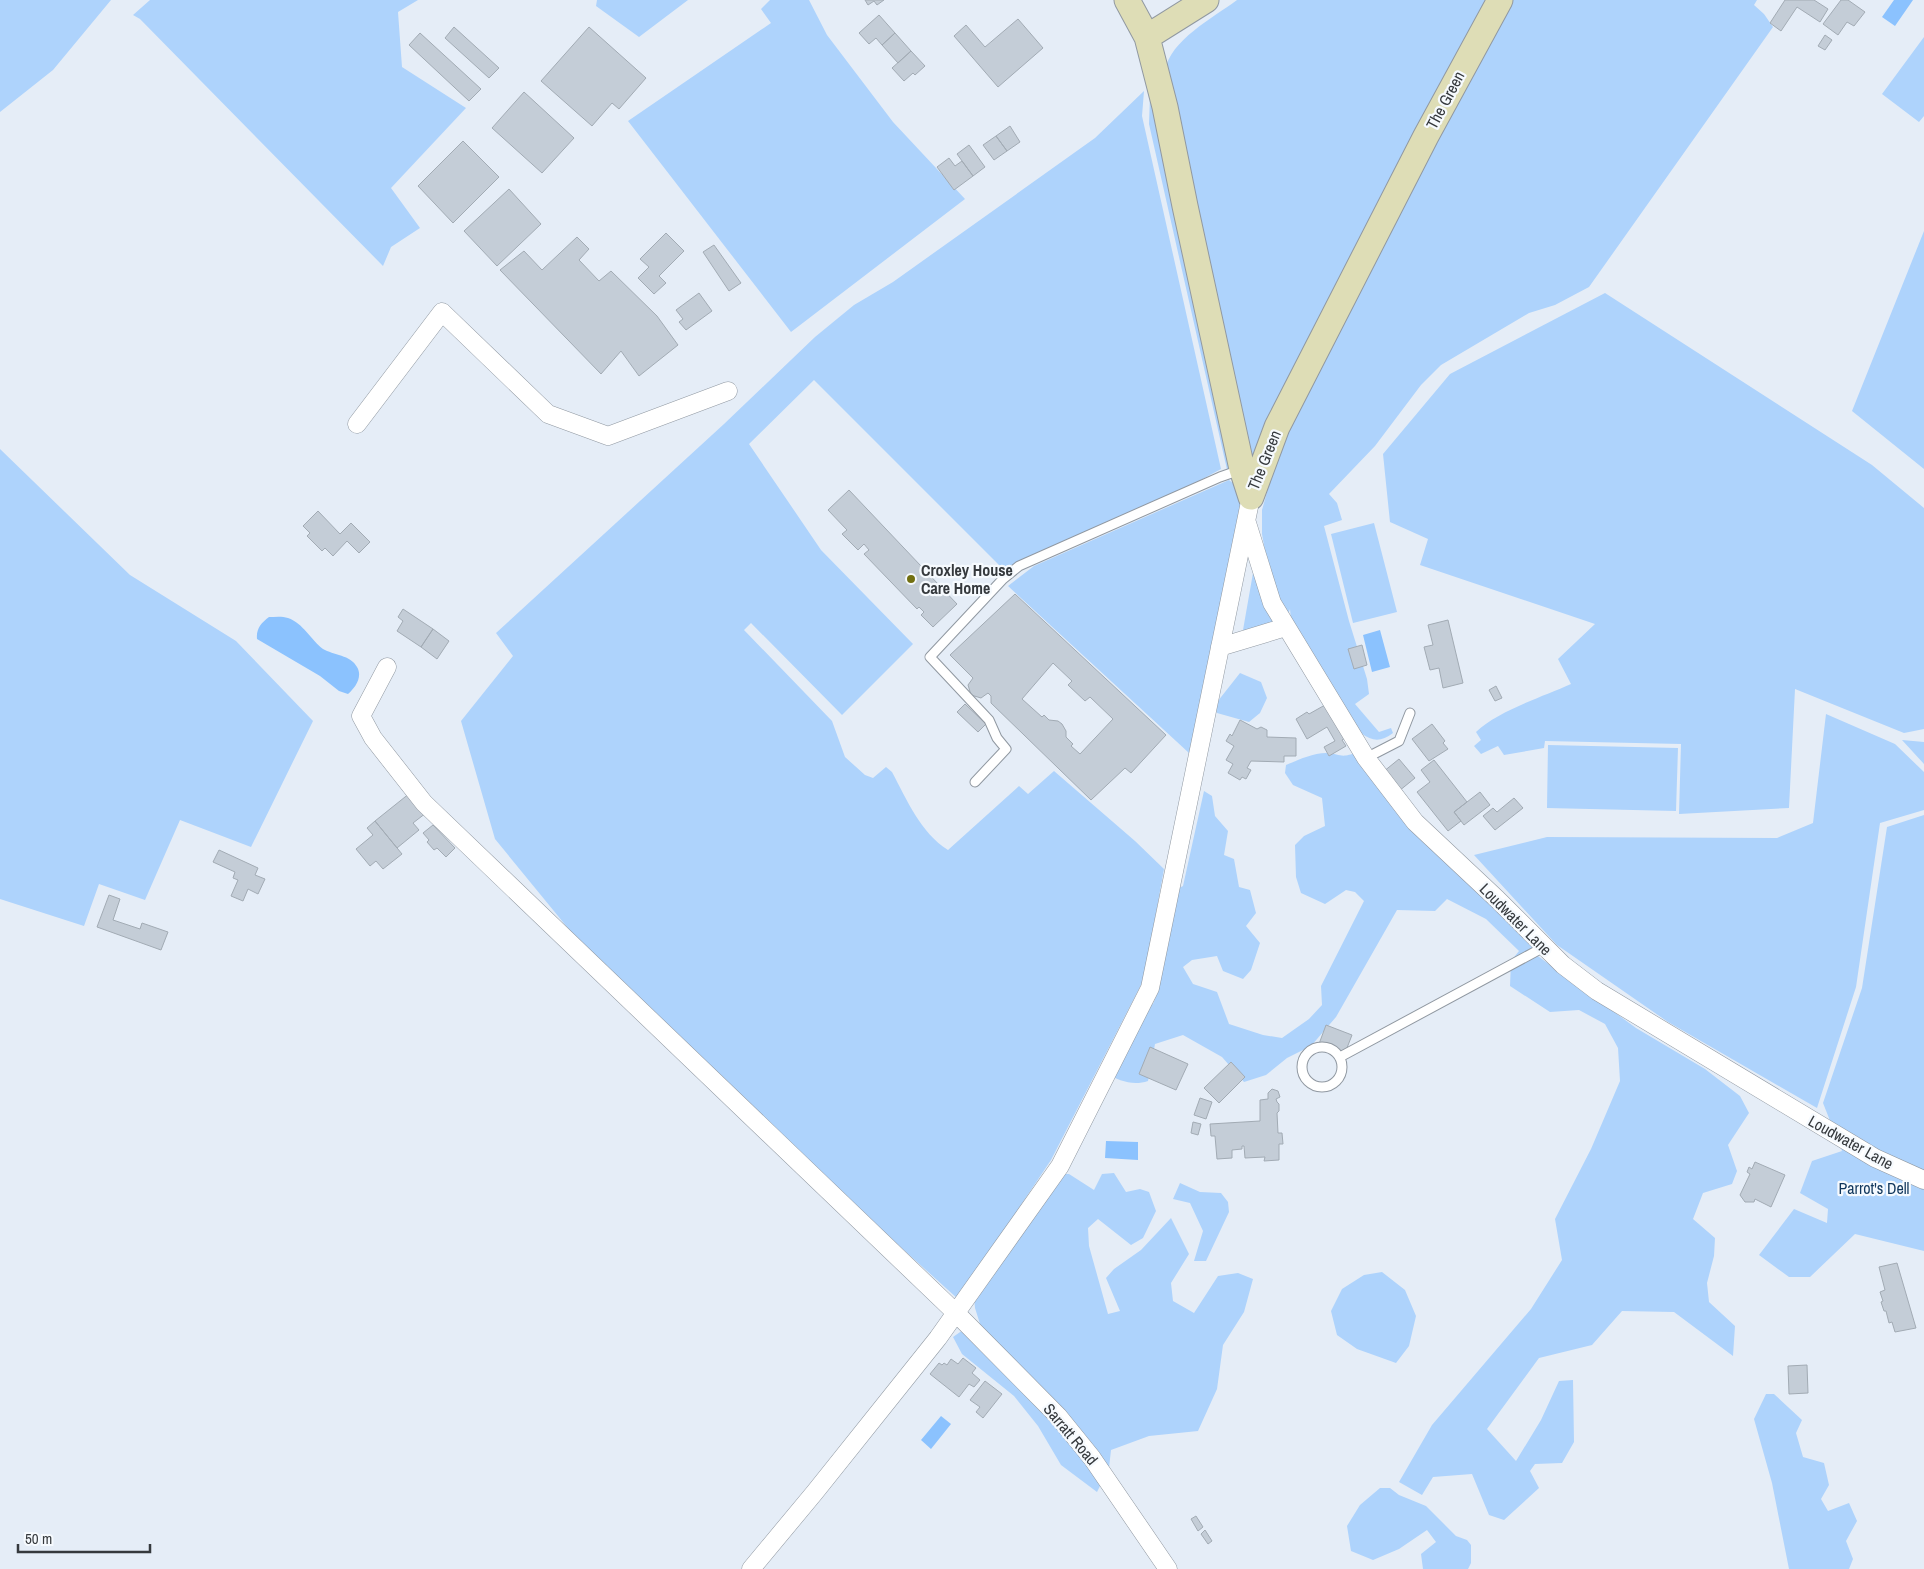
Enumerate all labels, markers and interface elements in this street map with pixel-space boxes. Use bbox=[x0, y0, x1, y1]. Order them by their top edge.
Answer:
street label: The Green bbox=[1421, 67, 1469, 133]
street label: The Green bbox=[1242, 427, 1286, 493]
place label: Croxley House Care Home bbox=[921, 559, 1013, 599]
marker: Croxley House Care Home bbox=[905, 573, 917, 585]
street label: Loudwater Lane bbox=[1475, 878, 1557, 960]
street label: Loudwater Lane bbox=[1805, 1110, 1897, 1174]
park label: Parrot's Dell bbox=[1838, 1177, 1910, 1199]
street label: Sarratt Road bbox=[1039, 1398, 1103, 1470]
scale bar bbox=[18, 1522, 150, 1554]
text: 50 m bbox=[25, 1528, 52, 1549]

